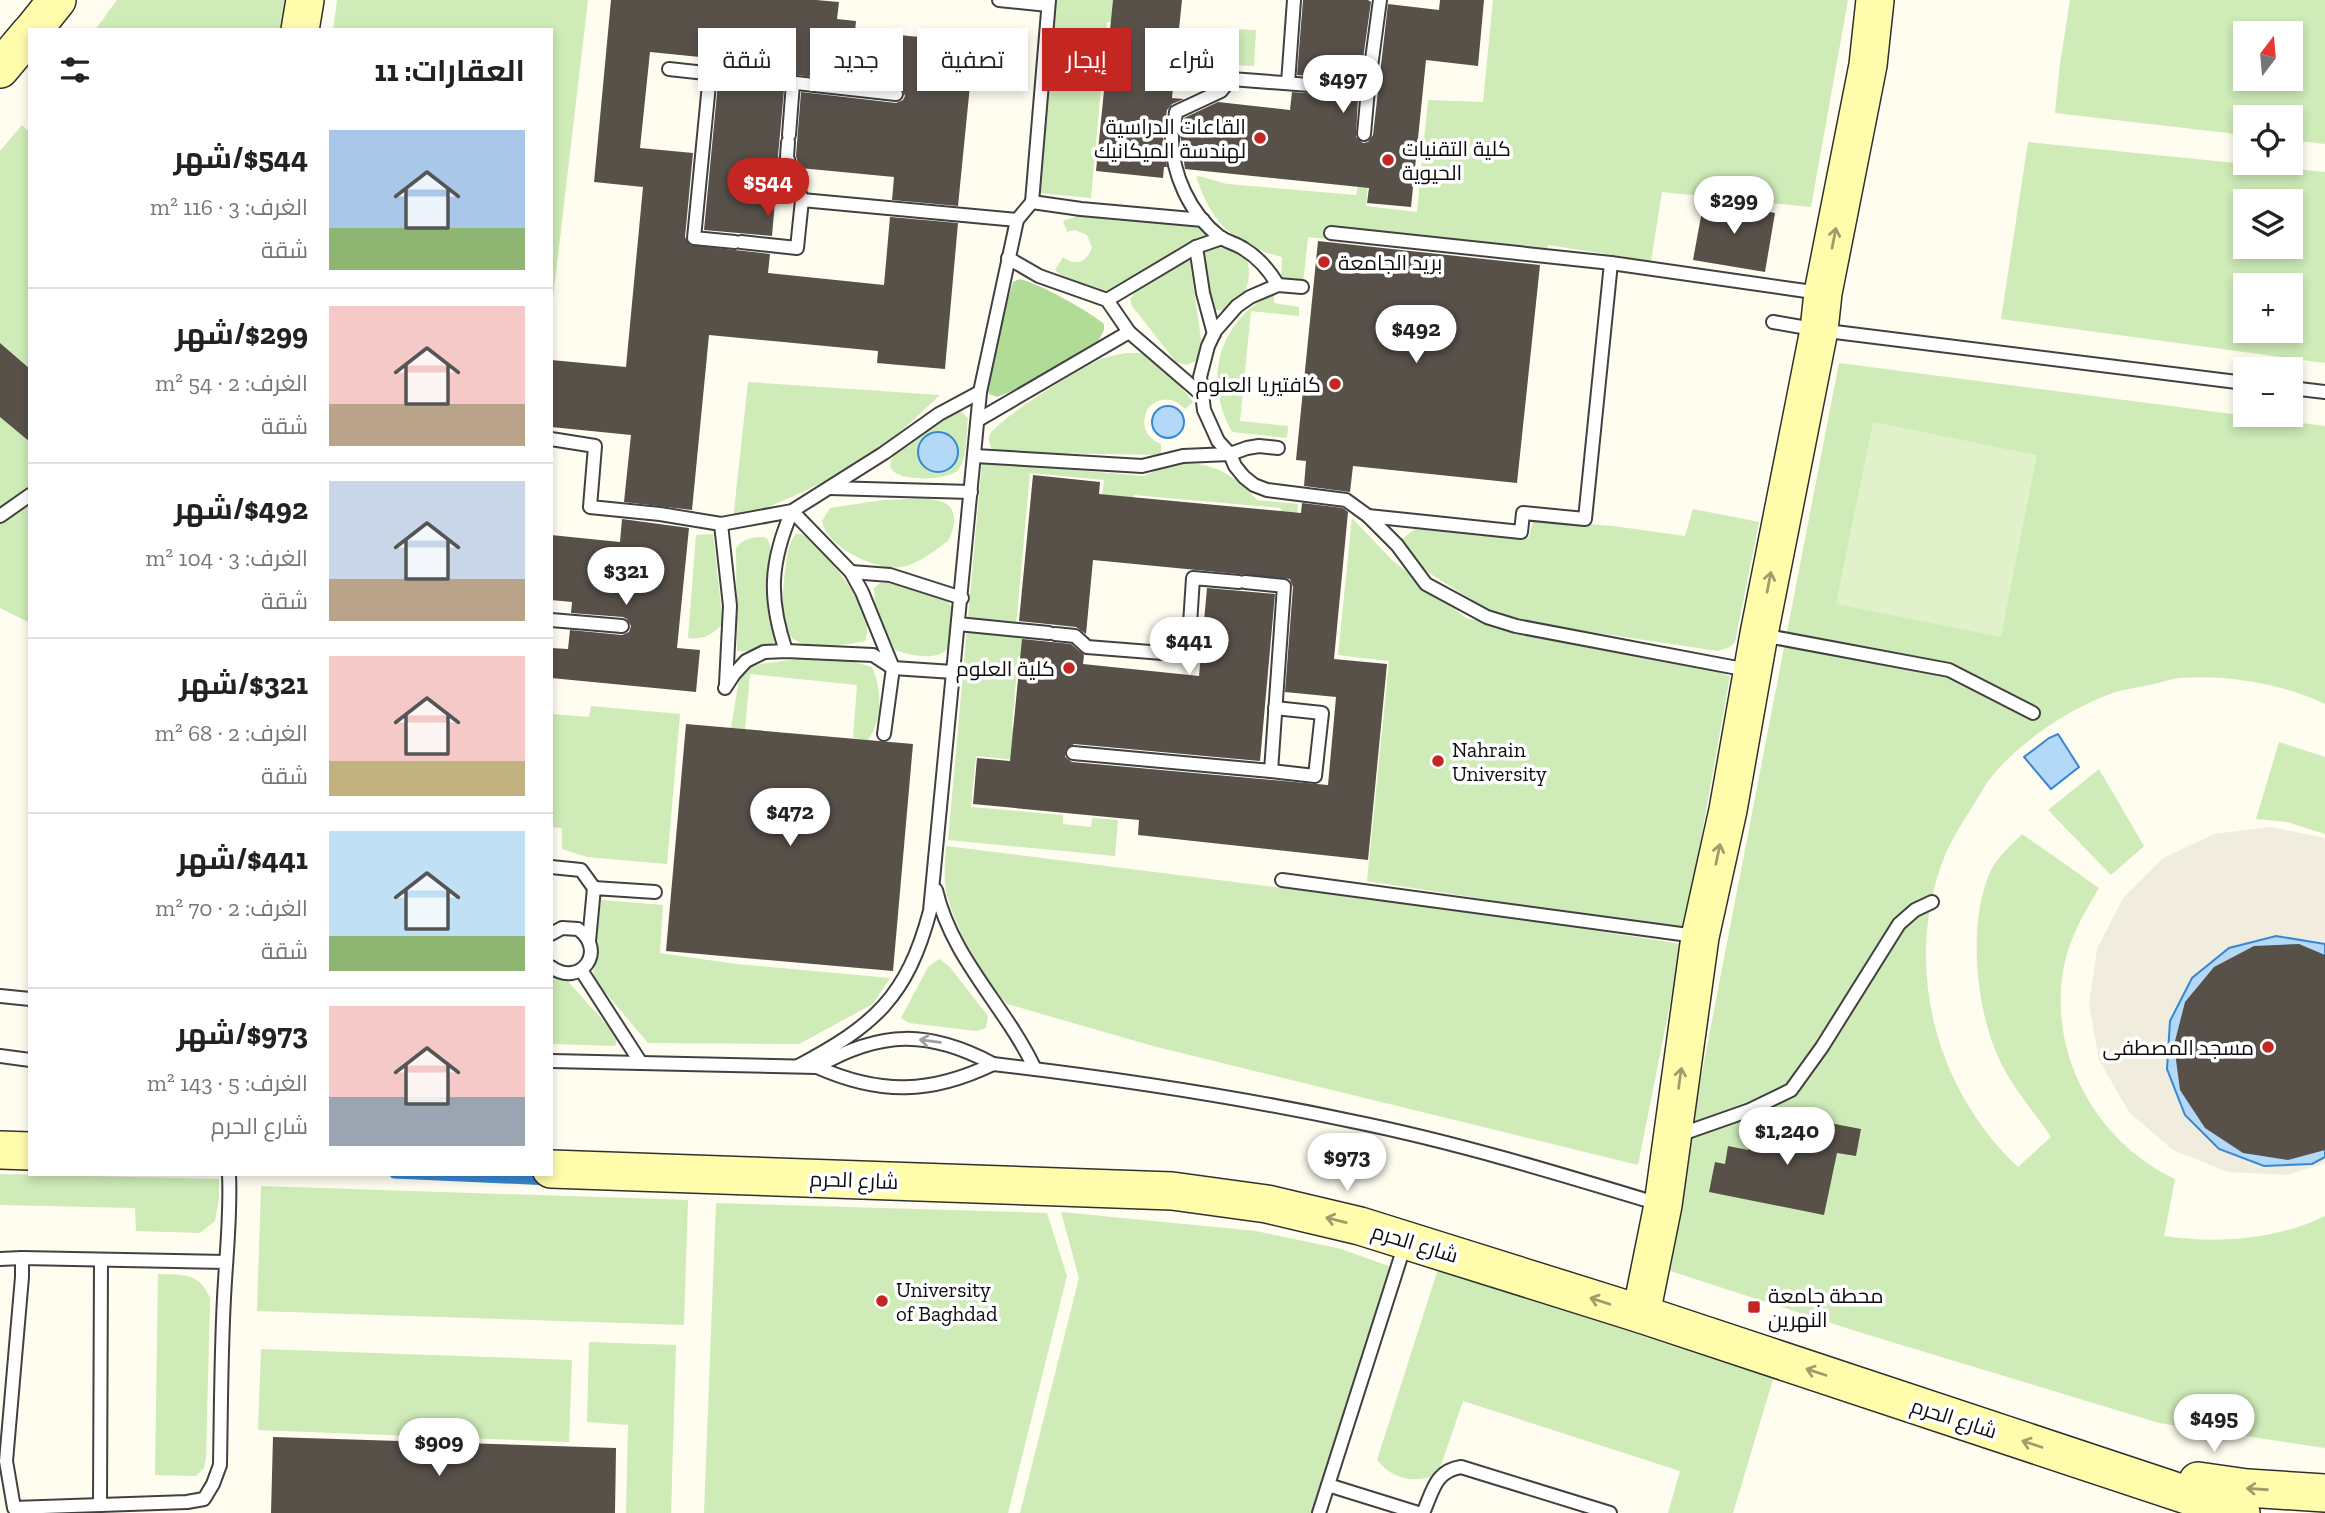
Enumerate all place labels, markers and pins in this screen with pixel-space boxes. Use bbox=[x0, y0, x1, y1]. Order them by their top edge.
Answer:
pin: $497 bbox=[1302, 55, 1384, 115]
place label: القاعات الدراسية لهندسة الميكانيك bbox=[1094, 114, 1246, 164]
marker: القاعات الدراسية لهندسة الميكانيك bbox=[1252, 130, 1268, 146]
place label: كلية التقنيات الحيوية bbox=[1402, 136, 1511, 185]
marker: كلية التقنيات الحيوية bbox=[1380, 152, 1396, 168]
pin: $544 bbox=[727, 158, 809, 218]
pin: $299 bbox=[1693, 176, 1775, 236]
place label: بريد الجامعة bbox=[1338, 250, 1442, 275]
marker: بريد الجامعة bbox=[1316, 254, 1332, 270]
pin: $492 bbox=[1375, 306, 1457, 365]
place label: كافتيريا العلوم bbox=[1196, 372, 1321, 399]
marker: كافتيريا العلوم bbox=[1327, 376, 1343, 392]
pin: $321 bbox=[585, 548, 667, 607]
pin: $441 bbox=[1148, 618, 1230, 677]
place label: كلية العلوم bbox=[956, 656, 1055, 683]
marker: كلية العلوم bbox=[1061, 660, 1077, 676]
place label: Nahrain University bbox=[1452, 737, 1547, 786]
marker: Nahrain University bbox=[1430, 753, 1446, 769]
pin: $472 bbox=[749, 788, 831, 848]
place label: مسجد المصطفى bbox=[2103, 1035, 2254, 1061]
marker: مسجد المصطفى bbox=[2260, 1039, 2276, 1055]
pin: $1,240 bbox=[1730, 1108, 1844, 1167]
pin: $973 bbox=[1306, 1134, 1388, 1193]
place label: University of Baghdad bbox=[896, 1277, 998, 1326]
place label: محطة جامعة النهرين bbox=[1768, 1283, 1884, 1333]
marker: University of Baghdad bbox=[874, 1293, 890, 1309]
marker: محطة جامعة النهرين bbox=[1746, 1299, 1762, 1315]
pin: $495 bbox=[2173, 1394, 2255, 1454]
pin: $909 bbox=[398, 1418, 480, 1478]

